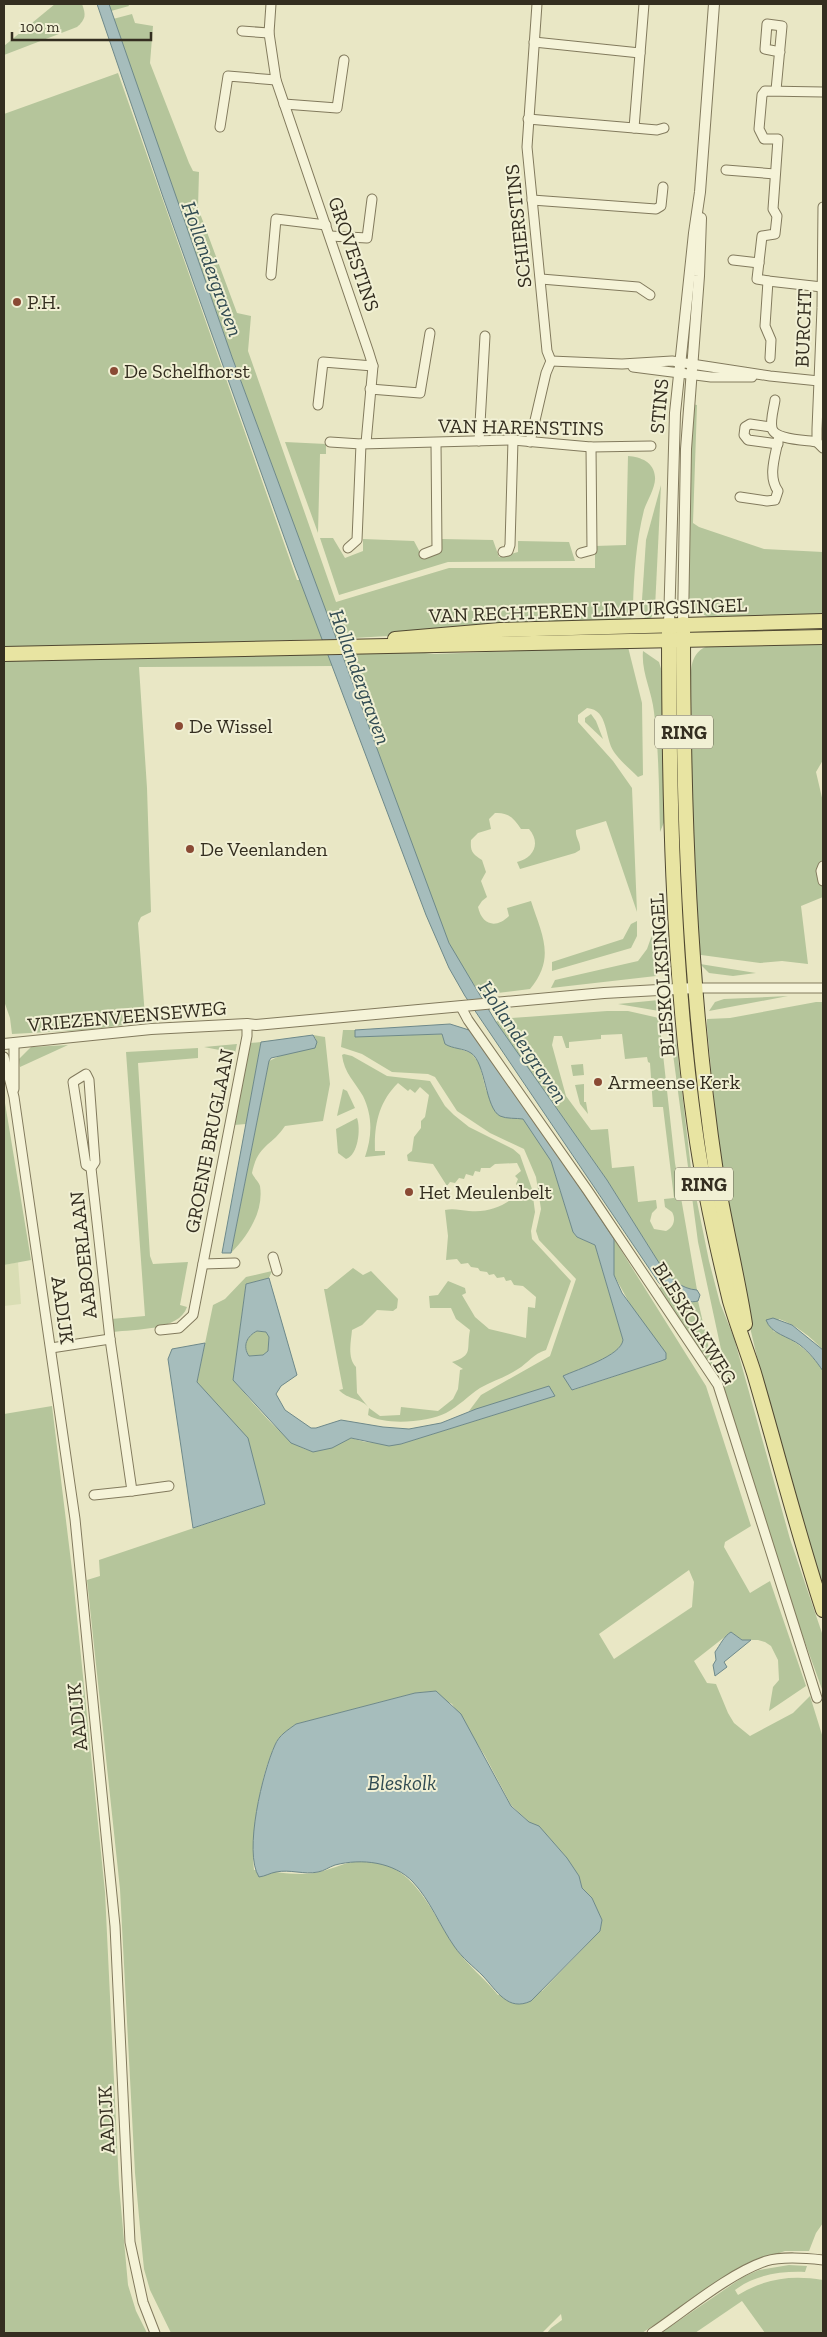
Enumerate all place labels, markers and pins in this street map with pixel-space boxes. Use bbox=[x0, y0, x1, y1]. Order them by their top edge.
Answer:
place label: P.H. bbox=[27, 290, 60, 314]
marker: P.H. bbox=[11, 296, 23, 308]
place label: De Schelfhorst bbox=[124, 359, 251, 383]
marker: De Schelfhorst bbox=[108, 365, 120, 377]
place label: De Wissel bbox=[189, 714, 273, 738]
marker: De Wissel bbox=[173, 720, 185, 732]
place label: De Veenlanden bbox=[200, 837, 328, 861]
marker: De Veenlanden bbox=[184, 843, 196, 855]
place label: Armeense Kerk bbox=[608, 1070, 741, 1094]
marker: Armeense Kerk bbox=[592, 1076, 604, 1088]
place label: Het Meulenbelt bbox=[419, 1180, 552, 1204]
marker: Het Meulenbelt bbox=[403, 1186, 415, 1198]

